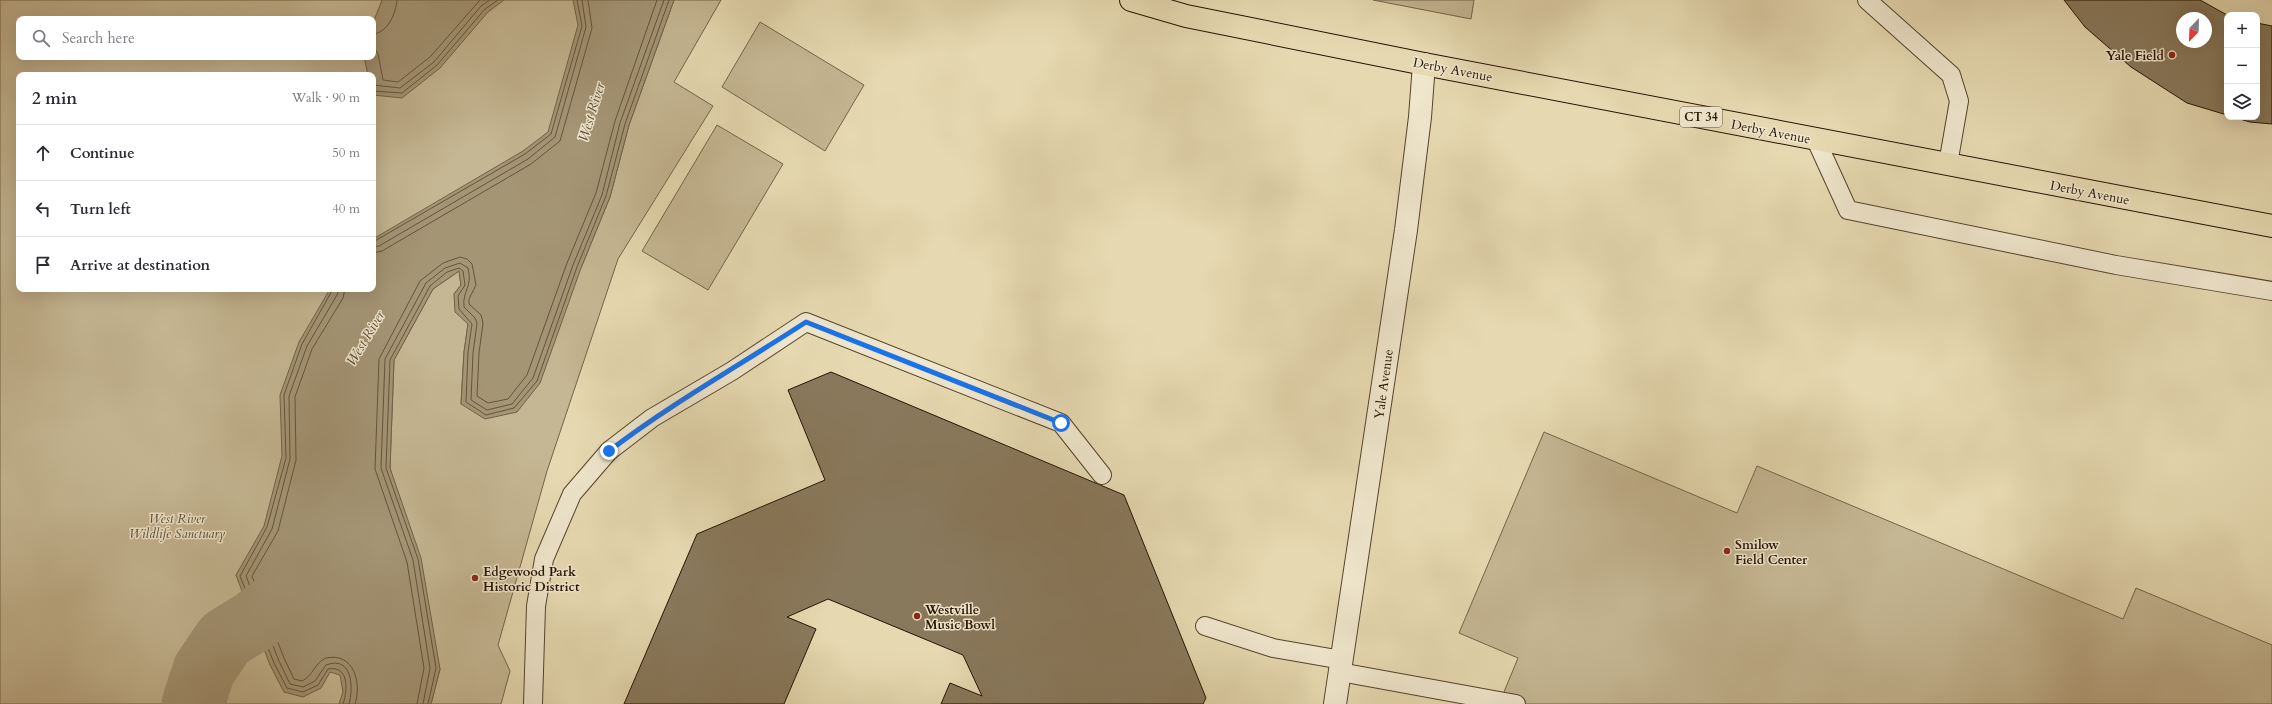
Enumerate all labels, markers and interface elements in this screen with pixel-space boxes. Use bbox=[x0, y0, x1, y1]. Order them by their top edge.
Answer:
north arrow bbox=[2176, 12, 2212, 48]
map controls bbox=[2224, 12, 2260, 120]
button: + bbox=[2224, 12, 2260, 48]
search box bbox=[16, 16, 376, 60]
icon: search bbox=[30, 27, 52, 49]
text: Search here bbox=[62, 28, 135, 48]
place label: Yale Field bbox=[2106, 47, 2165, 65]
button: − bbox=[2224, 48, 2260, 84]
marker: Yale Field bbox=[2167, 50, 2177, 60]
street label: Derby Avenue bbox=[1411, 53, 1494, 87]
water label: West River bbox=[574, 80, 610, 144]
button: layers bbox=[2224, 84, 2260, 120]
text: 2 min bbox=[32, 87, 77, 110]
text: Walk · 90 m bbox=[292, 89, 360, 107]
road number: CT 34 bbox=[1680, 107, 1722, 127]
street label: Derby Avenue bbox=[1729, 115, 1812, 149]
icon: ahead bbox=[32, 142, 54, 164]
text: Continue bbox=[70, 143, 135, 163]
text: 50 m bbox=[332, 144, 360, 162]
street label: Derby Avenue bbox=[2048, 176, 2131, 210]
icon: left bbox=[32, 198, 54, 220]
text: Turn left bbox=[70, 199, 131, 219]
text: 40 m bbox=[332, 200, 360, 218]
icon: arrive bbox=[32, 254, 54, 276]
text: Arrive at destination bbox=[70, 255, 210, 275]
water label: West River bbox=[342, 307, 389, 369]
street label: Yale Avenue bbox=[1370, 348, 1398, 420]
route start bbox=[1052, 414, 1070, 432]
route end bbox=[600, 442, 618, 460]
park label: West River Wildlife Sanctuary bbox=[129, 510, 226, 543]
place label: Smilow Field Center bbox=[1735, 536, 1808, 569]
marker: Smilow Field Center bbox=[1722, 546, 1732, 556]
place label: Edgewood Park Historic District bbox=[483, 563, 580, 596]
marker: Edgewood Park Historic District bbox=[470, 573, 480, 583]
place label: Westville Music Bowl bbox=[924, 601, 995, 634]
marker: Westville Music Bowl bbox=[912, 611, 922, 621]

